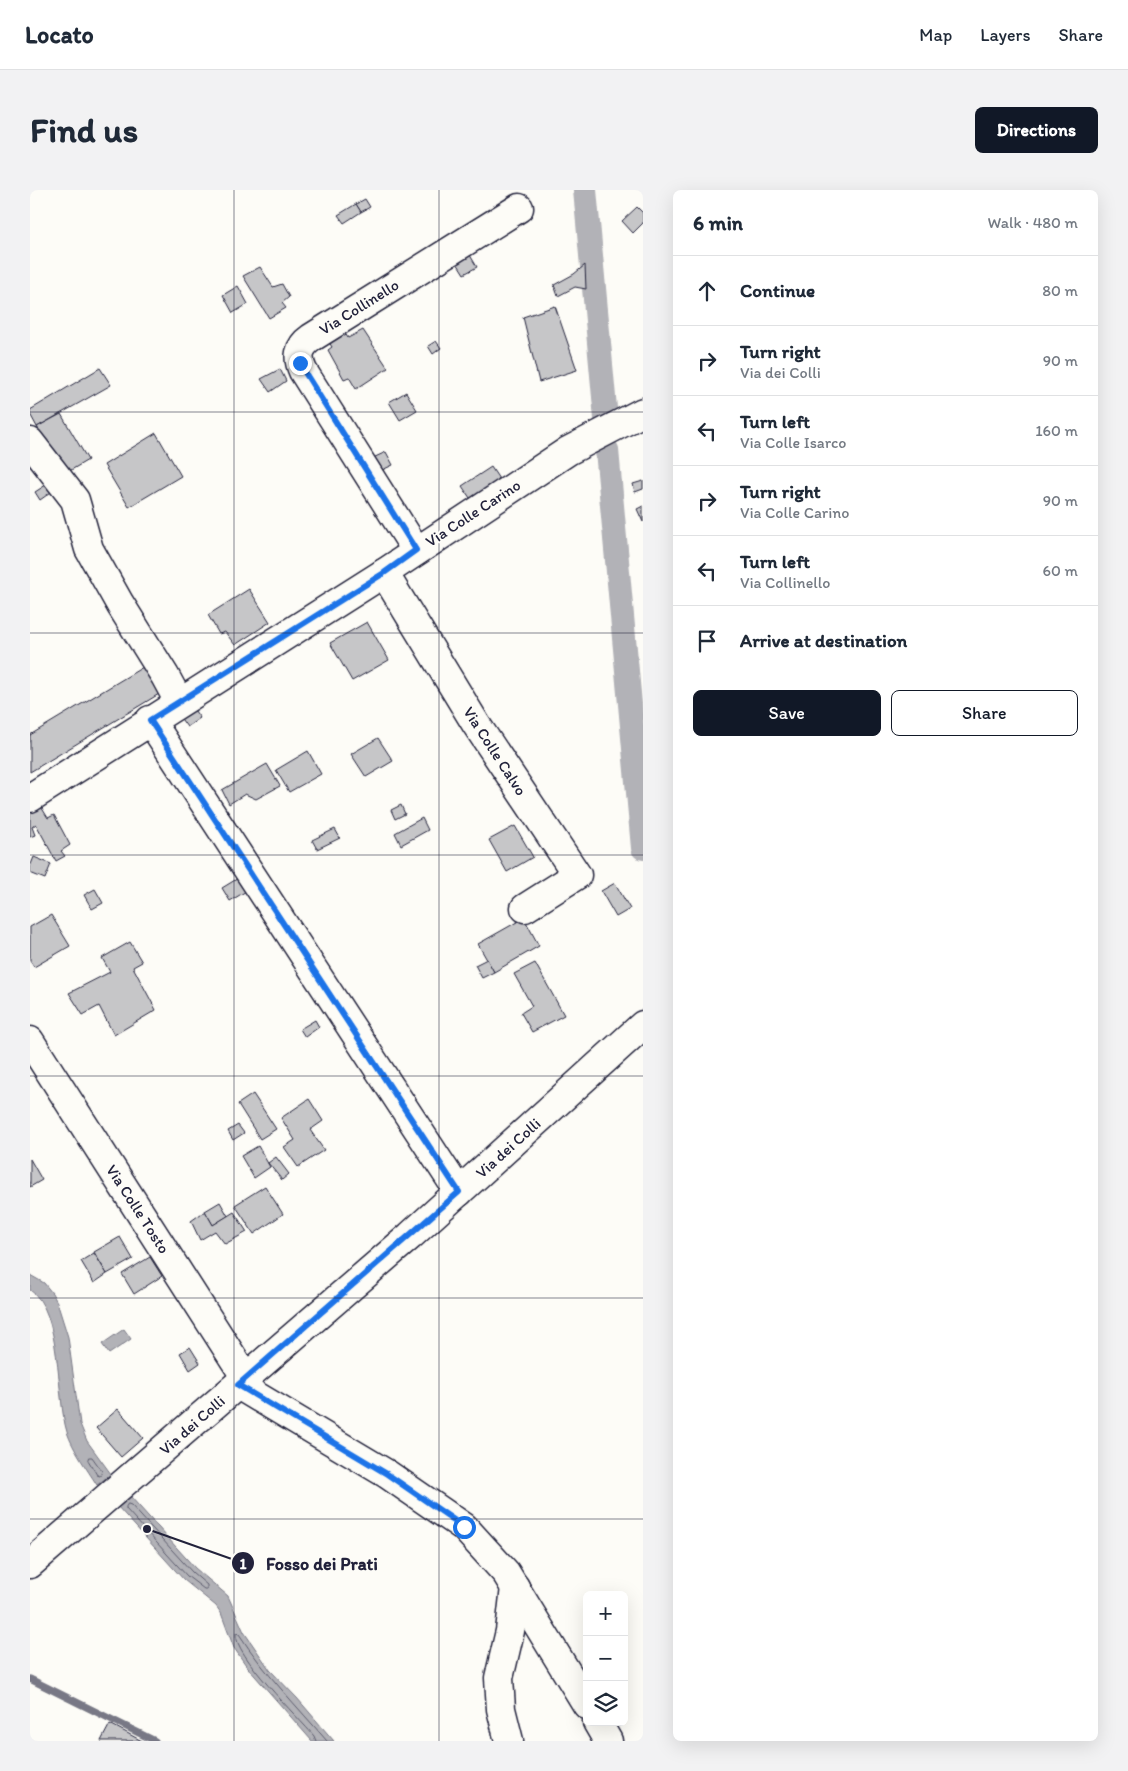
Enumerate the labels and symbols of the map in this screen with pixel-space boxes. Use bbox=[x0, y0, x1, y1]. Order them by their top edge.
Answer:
street label: Via Collinello bbox=[316, 275, 402, 339]
route end bbox=[289, 352, 312, 375]
street label: Via Colle Carino bbox=[422, 475, 524, 551]
street label: Via Colle Calvo bbox=[459, 703, 531, 799]
street label: Via dei Colli bbox=[472, 1114, 544, 1182]
street label: Via Colle Tosto bbox=[102, 1161, 174, 1257]
street label: Via dei Colli bbox=[155, 1391, 229, 1459]
route start bbox=[453, 1516, 476, 1539]
callout: Fosso dei Prati bbox=[231, 1547, 388, 1580]
text: Fosso dei Prati bbox=[266, 1553, 378, 1575]
text: 1 bbox=[240, 1555, 247, 1573]

